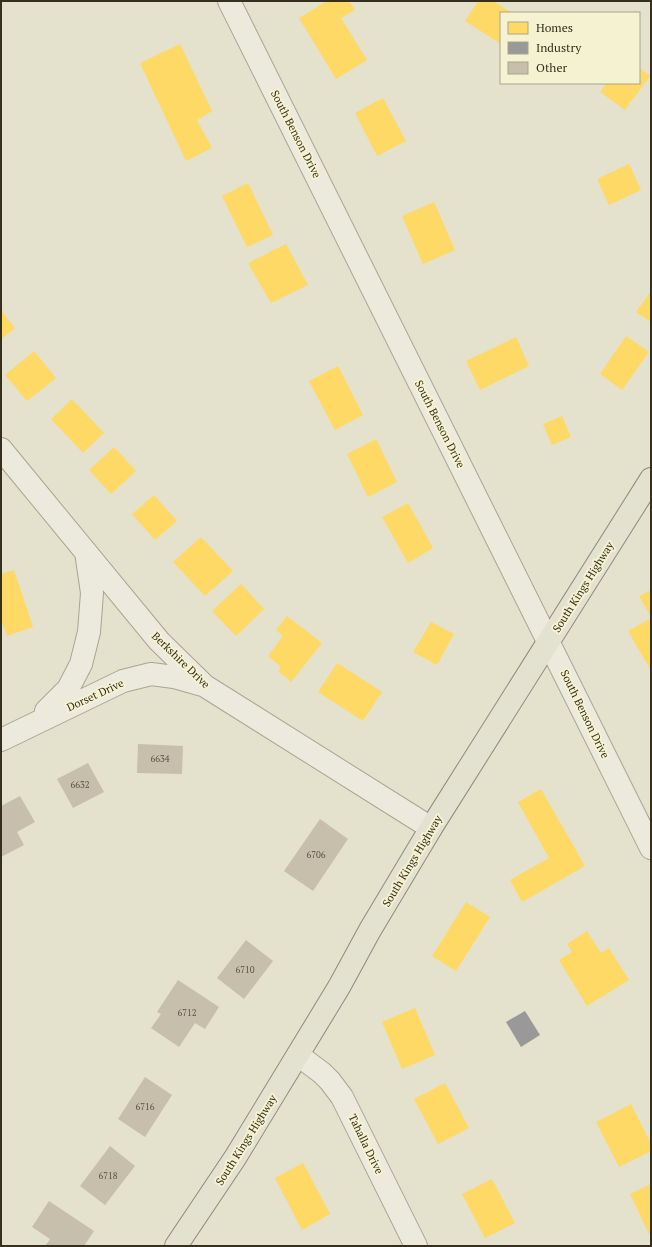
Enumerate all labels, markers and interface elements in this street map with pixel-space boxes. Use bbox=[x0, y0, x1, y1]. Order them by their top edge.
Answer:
legend bbox=[500, 12, 640, 84]
text: Homes bbox=[536, 20, 573, 35]
text: Industry bbox=[536, 40, 582, 55]
text: Other bbox=[536, 60, 567, 75]
street label: South Benson Drive bbox=[268, 88, 324, 181]
street label: South Benson Drive bbox=[412, 378, 468, 471]
street label: South Kings Highway bbox=[549, 539, 617, 635]
street label: Berkshire Drive bbox=[149, 629, 213, 692]
street label: South Benson Drive bbox=[558, 668, 613, 761]
street label: Dorset Drive bbox=[64, 675, 126, 714]
house number: 6634 bbox=[150, 753, 170, 765]
house number: 6632 bbox=[70, 779, 90, 791]
street label: South Kings Highway bbox=[379, 812, 445, 909]
house number: 6706 bbox=[306, 849, 326, 861]
house number: 6710 bbox=[235, 964, 255, 976]
house number: 6712 bbox=[177, 1007, 197, 1019]
street label: South Kings Highway bbox=[212, 1092, 280, 1188]
house number: 6716 bbox=[135, 1101, 155, 1113]
street label: Tahalla Drive bbox=[345, 1112, 387, 1177]
house number: 6718 bbox=[98, 1170, 118, 1182]

